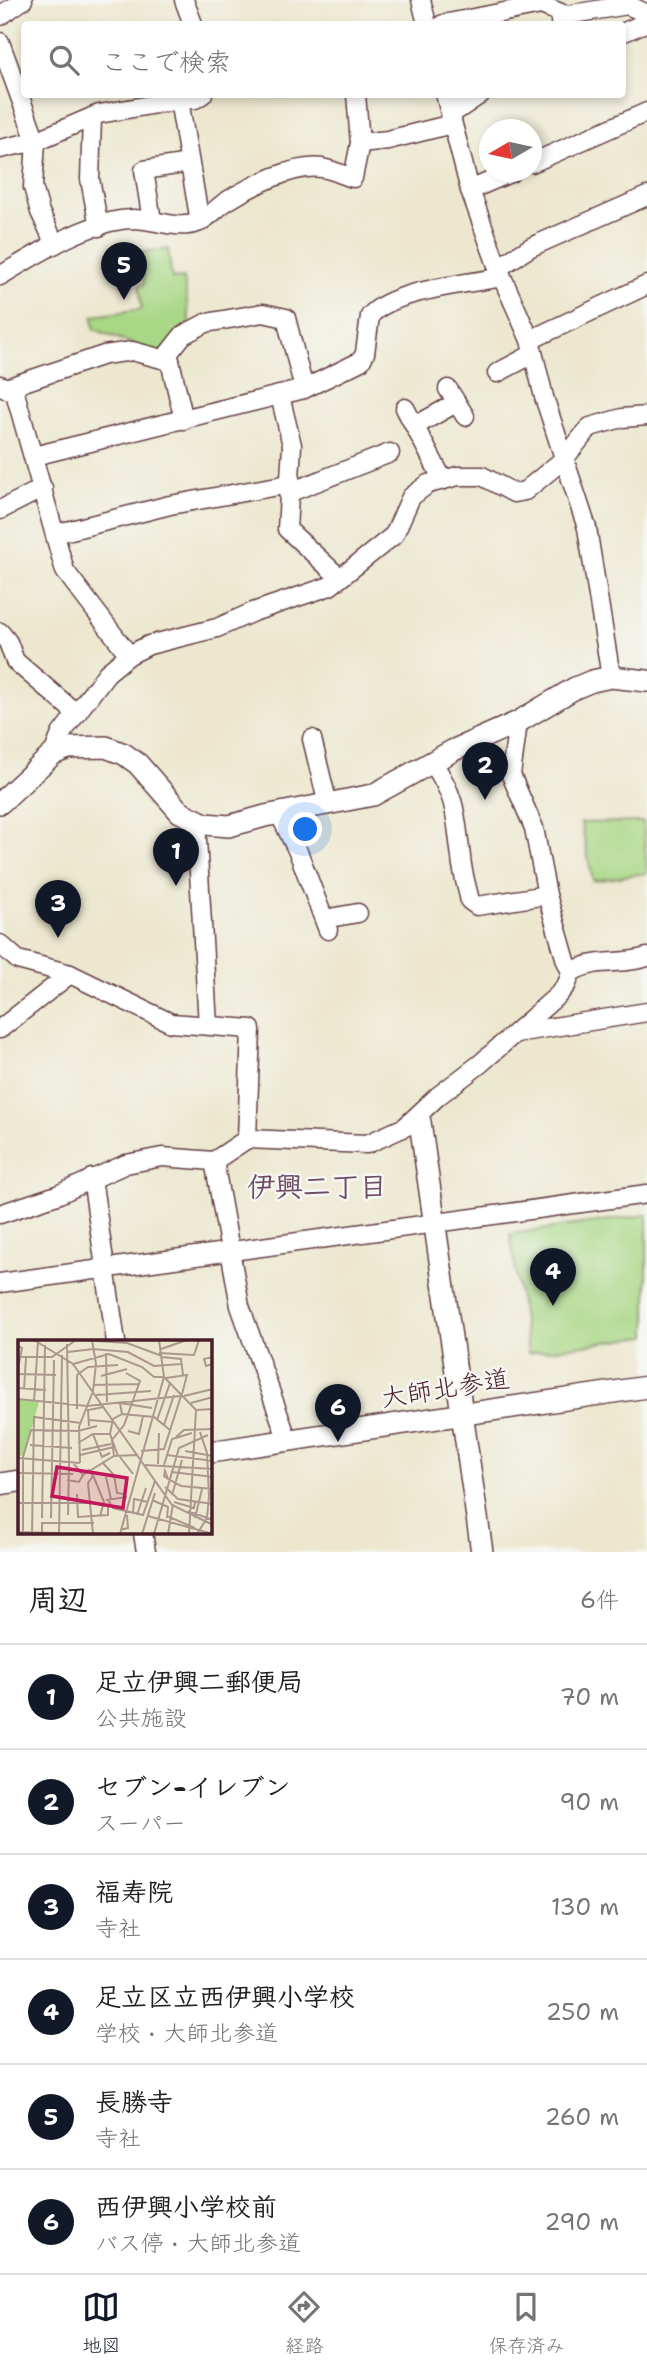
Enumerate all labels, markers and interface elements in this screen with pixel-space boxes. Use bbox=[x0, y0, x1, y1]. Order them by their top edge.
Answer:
search box bbox=[21, 21, 626, 98]
icon: search bbox=[45, 41, 83, 79]
text: ここで検索 bbox=[101, 44, 231, 79]
north arrow bbox=[479, 119, 542, 182]
pin: 5 bbox=[101, 242, 147, 300]
pin: 2 bbox=[462, 742, 508, 800]
your location bbox=[288, 812, 322, 846]
pin: 1 bbox=[153, 828, 199, 886]
pin: 3 bbox=[35, 880, 81, 938]
district label: 伊興二丁目 bbox=[247, 1167, 387, 1205]
pin: 4 bbox=[530, 1248, 576, 1306]
inset map bbox=[18, 1340, 212, 1534]
street label: 大師北参道 bbox=[378, 1360, 512, 1415]
pin: 6 bbox=[315, 1384, 361, 1442]
text: 周辺 bbox=[28, 1579, 88, 1620]
text: 6件 bbox=[580, 1585, 619, 1615]
text: 足立伊興二郵便局 bbox=[95, 1664, 303, 1699]
text: 1 bbox=[46, 1682, 56, 1712]
text: 70 m bbox=[560, 1682, 619, 1712]
text: 公共施設 bbox=[95, 1703, 187, 1733]
text: セブン-イレブン bbox=[95, 1769, 291, 1804]
text: 2 bbox=[43, 1787, 59, 1817]
text: 90 m bbox=[559, 1787, 619, 1817]
text: スーパー bbox=[95, 1808, 186, 1838]
text: 福寿院 bbox=[95, 1874, 173, 1909]
text: 3 bbox=[43, 1892, 59, 1922]
text: 130 m bbox=[551, 1892, 619, 1922]
text: 寺社 bbox=[95, 1913, 141, 1943]
text: 足立区立西伊興小学校 bbox=[95, 1979, 355, 2014]
text: 4 bbox=[43, 1997, 59, 2027]
text: 250 m bbox=[546, 1997, 619, 2027]
text: 学校 · 大師北参道 bbox=[95, 2018, 278, 2048]
text: 長勝寺 bbox=[95, 2084, 173, 2119]
text: 5 bbox=[44, 2102, 58, 2132]
text: 260 m bbox=[545, 2102, 619, 2132]
text: 寺社 bbox=[95, 2123, 141, 2153]
text: 西伊興小学校前 bbox=[95, 2189, 277, 2224]
text: 6 bbox=[43, 2207, 59, 2237]
text: 290 m bbox=[545, 2207, 619, 2237]
text: バス停 · 大師北参道 bbox=[95, 2228, 301, 2258]
tab: 地図 bbox=[82, 2288, 121, 2358]
tab: 経路 bbox=[285, 2288, 324, 2358]
tab: 保存済み bbox=[488, 2288, 565, 2358]

